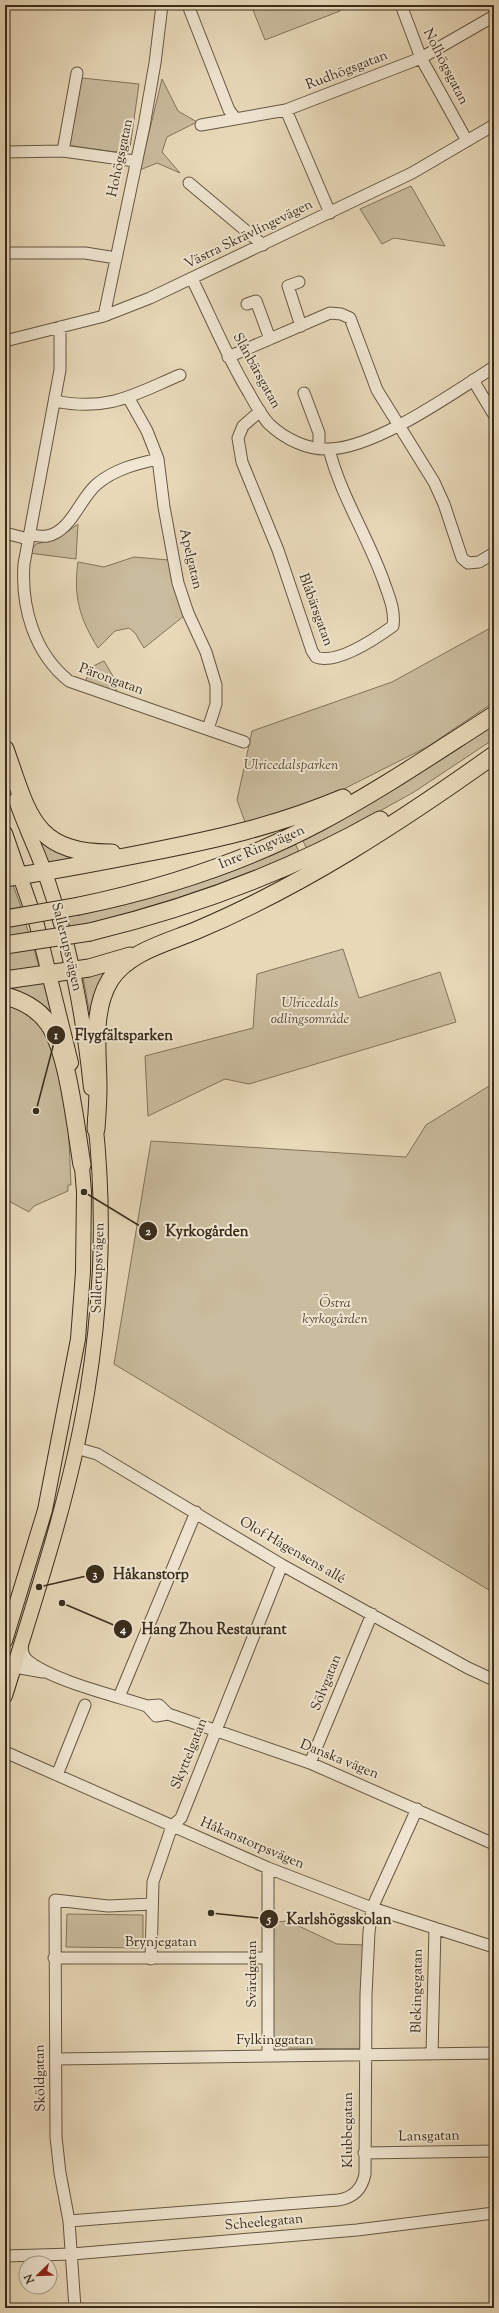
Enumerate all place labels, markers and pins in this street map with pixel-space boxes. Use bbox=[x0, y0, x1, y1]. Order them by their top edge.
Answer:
callout: Flygfältsparken bbox=[46, 1022, 181, 1049]
callout: Kyrkogården bbox=[138, 1217, 257, 1244]
callout: Håkanstorp bbox=[85, 1561, 197, 1588]
callout: Hang Zhou Restaurant bbox=[113, 1615, 295, 1642]
callout: Karlshögsskolan bbox=[259, 1905, 400, 1932]

